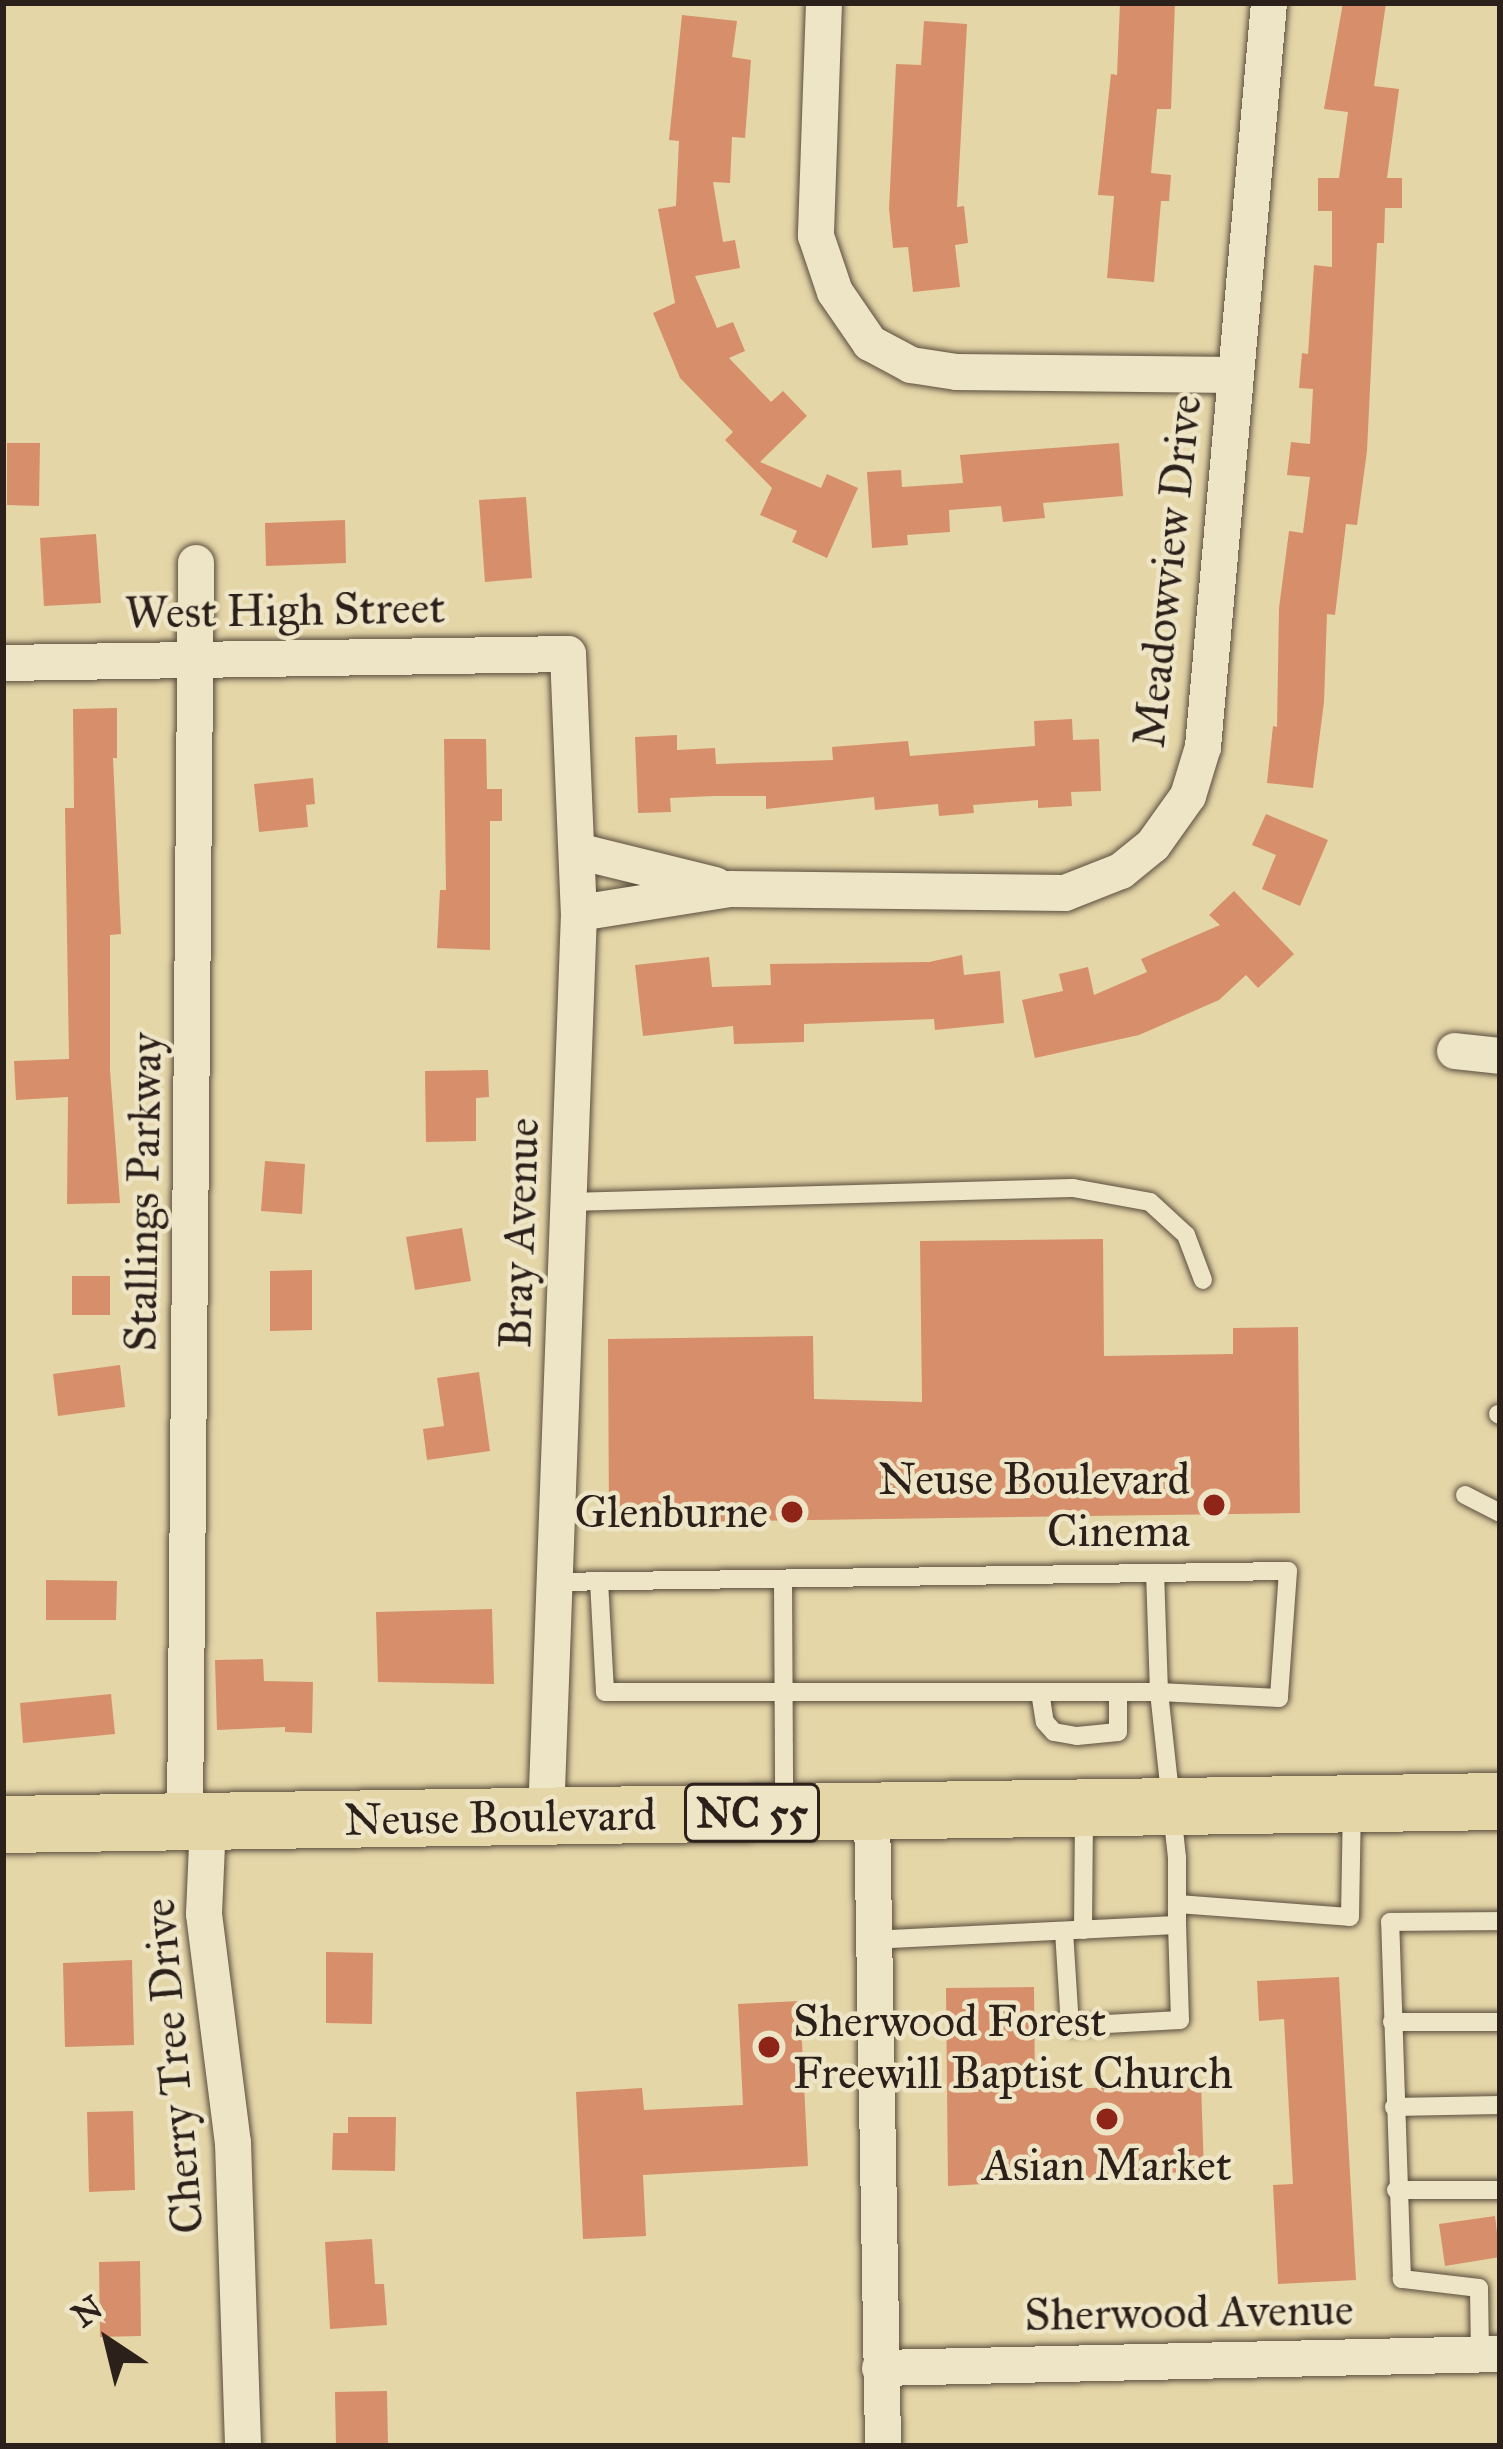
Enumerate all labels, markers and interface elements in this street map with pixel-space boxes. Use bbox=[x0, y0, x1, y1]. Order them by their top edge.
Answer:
street label: Meadowview Drive bbox=[1122, 392, 1212, 750]
street label: West High Street bbox=[124, 580, 446, 640]
street label: Stallings Parkway bbox=[113, 1032, 173, 1352]
street label: Bray Avenue bbox=[488, 1117, 550, 1349]
place label: Neuse Boulevard Cinema bbox=[878, 1452, 1190, 1558]
place label: Glenburne bbox=[575, 1485, 768, 1539]
marker: Neuse Boulevard Cinema bbox=[1201, 1492, 1227, 1518]
marker: Glenburne bbox=[779, 1499, 805, 1525]
road number: NC 55 bbox=[683, 1777, 821, 1849]
street label: Neuse Boulevard bbox=[344, 1787, 656, 1847]
street label: Cherry Tree Drive bbox=[131, 1896, 215, 2236]
place label: Sherwood Forest Freewill Baptist Church bbox=[793, 1994, 1233, 2100]
marker: Sherwood Forest Freewill Baptist Church bbox=[756, 2034, 782, 2060]
marker: Asian Market bbox=[1094, 2106, 1120, 2132]
place label: Asian Market bbox=[982, 2138, 1232, 2192]
north arrow bbox=[48, 2281, 168, 2401]
street label: Sherwood Avenue bbox=[1024, 2282, 1354, 2342]
text: N bbox=[64, 2287, 110, 2336]

